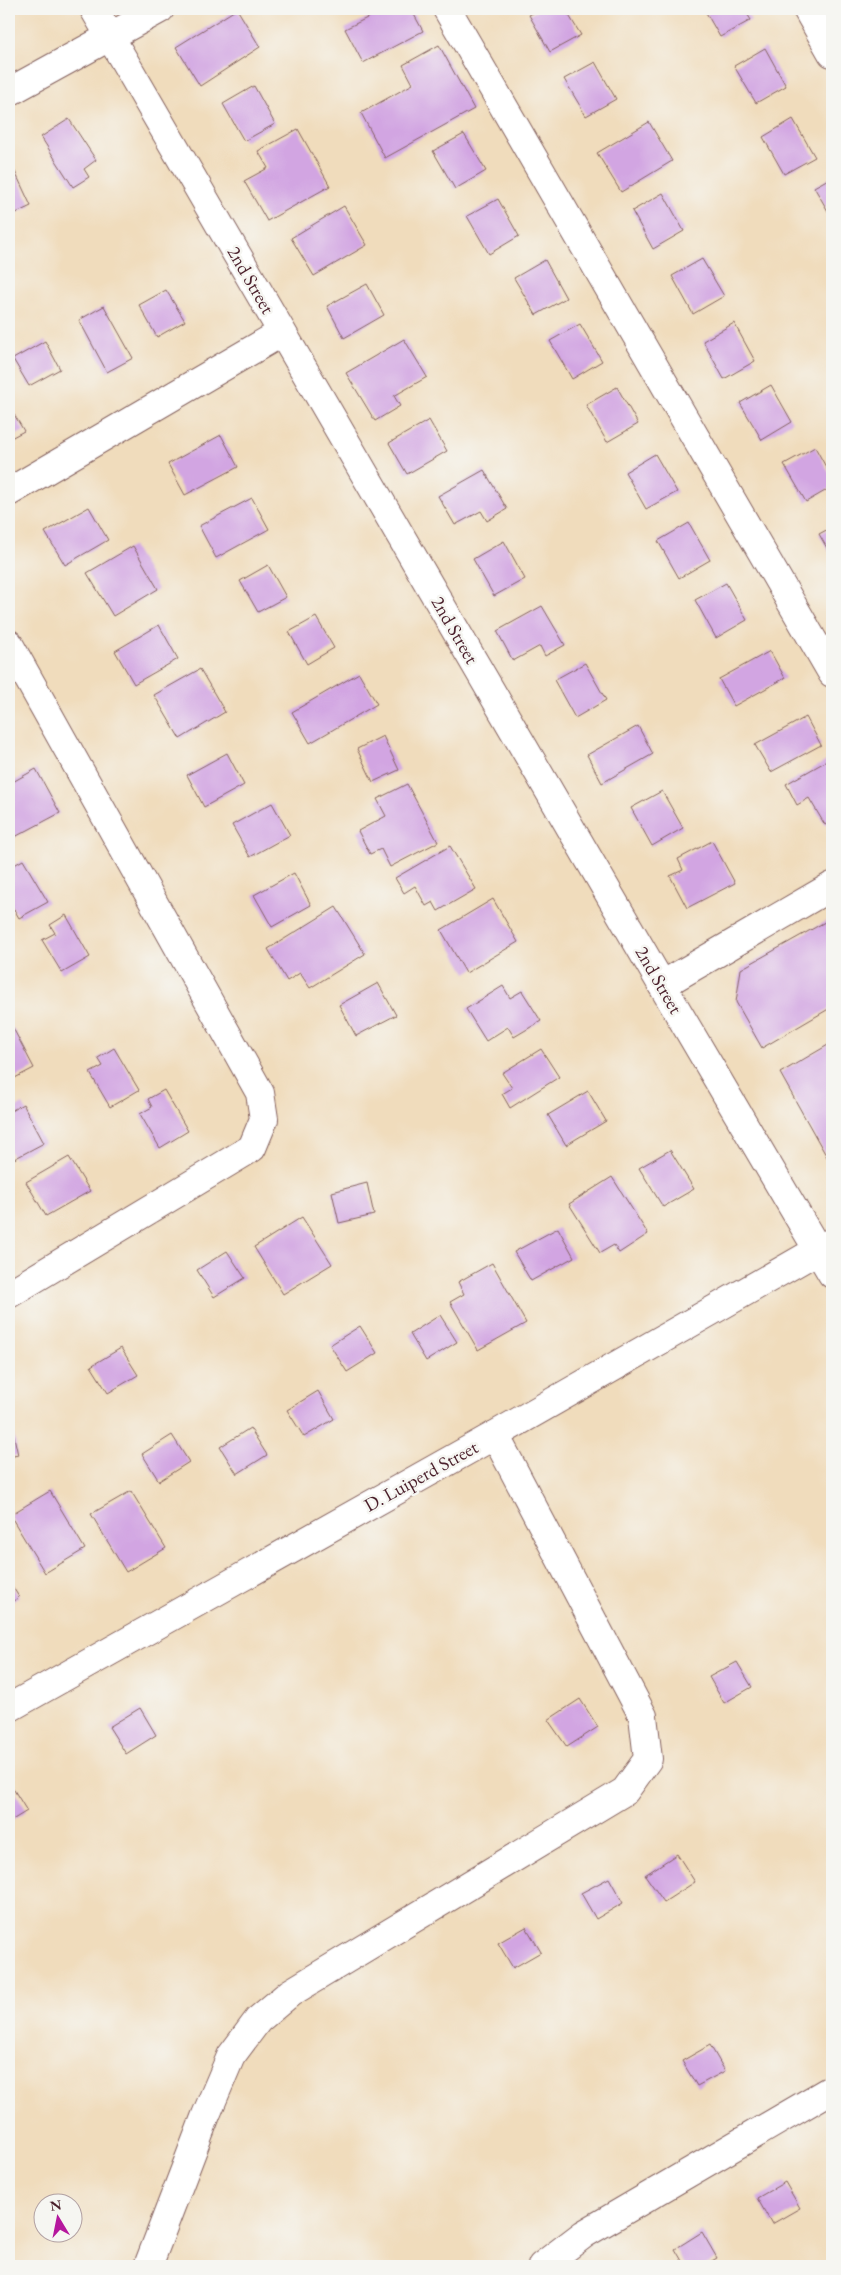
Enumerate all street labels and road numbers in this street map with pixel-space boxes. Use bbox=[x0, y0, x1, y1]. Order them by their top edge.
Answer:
street label: 2nd Street bbox=[222, 242, 280, 318]
street label: 2nd Street bbox=[426, 592, 484, 668]
street label: 2nd Street bbox=[630, 942, 688, 1018]
street label: D. Luiperd Street bbox=[360, 1434, 482, 1518]

